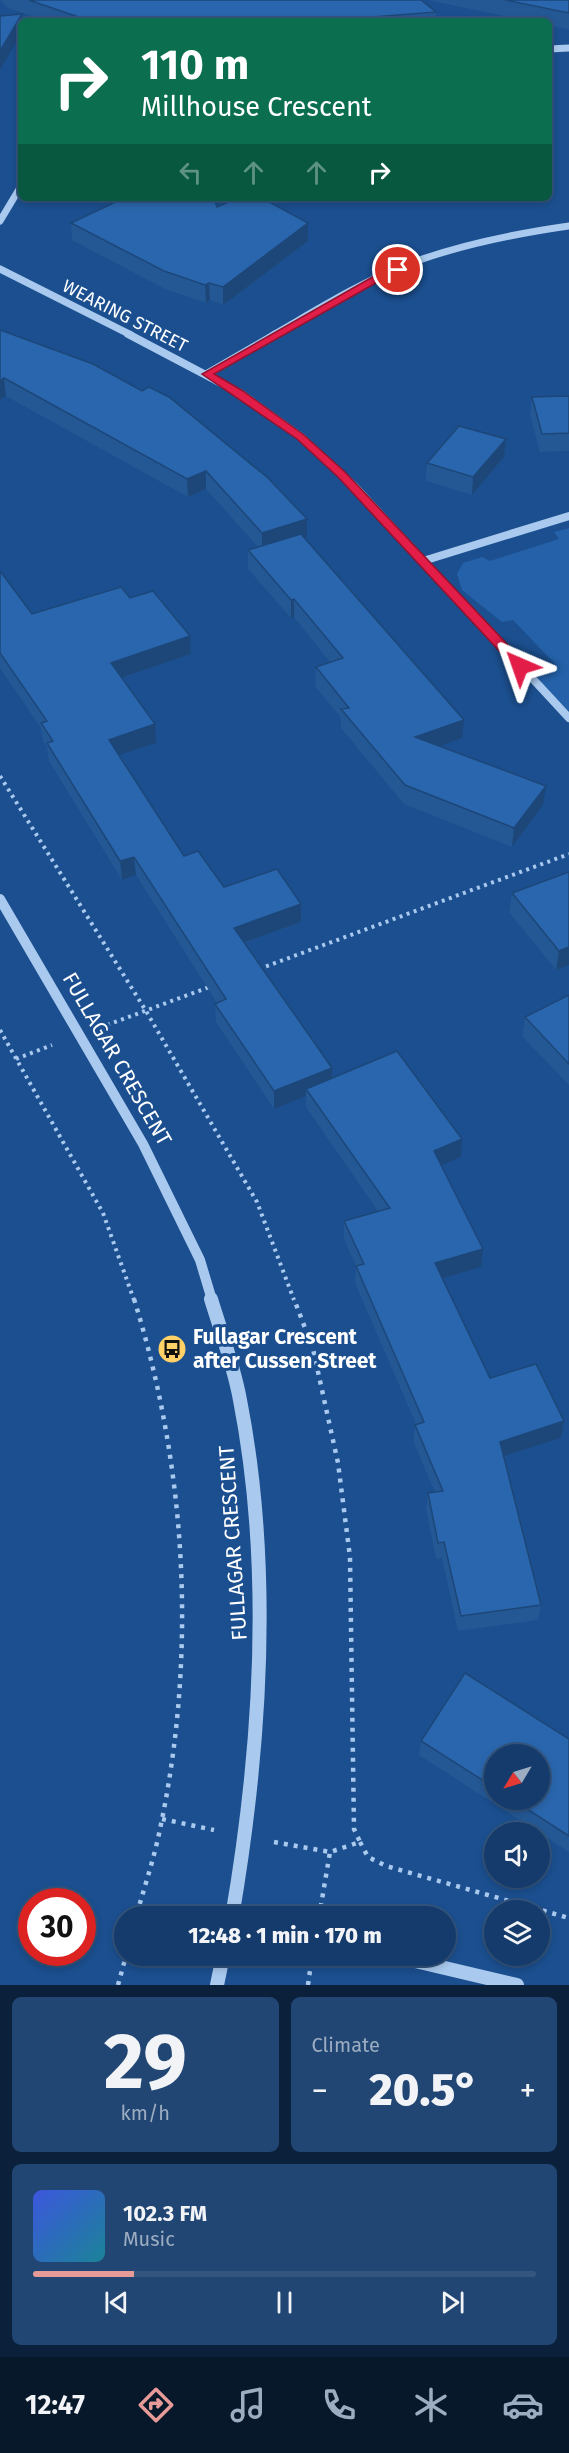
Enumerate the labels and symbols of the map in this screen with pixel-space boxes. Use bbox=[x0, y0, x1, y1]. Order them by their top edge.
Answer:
pin bbox=[372, 244, 423, 295]
street label: WEARING STREET bbox=[59, 275, 192, 357]
position arrow bbox=[488, 634, 552, 698]
street label: FULLAGAR CRESCENT bbox=[57, 968, 177, 1150]
place label: Fullagar Crescent after Cussen Street bbox=[193, 1324, 377, 1374]
bus stop icon: Fullagar Crescent after Cussen Street bbox=[156, 1333, 188, 1365]
street label: FULLAGAR CRESCENT bbox=[213, 1444, 253, 1641]
north arrow bbox=[484, 1744, 550, 1810]
speed limit sign: 30 bbox=[18, 1888, 96, 1966]

